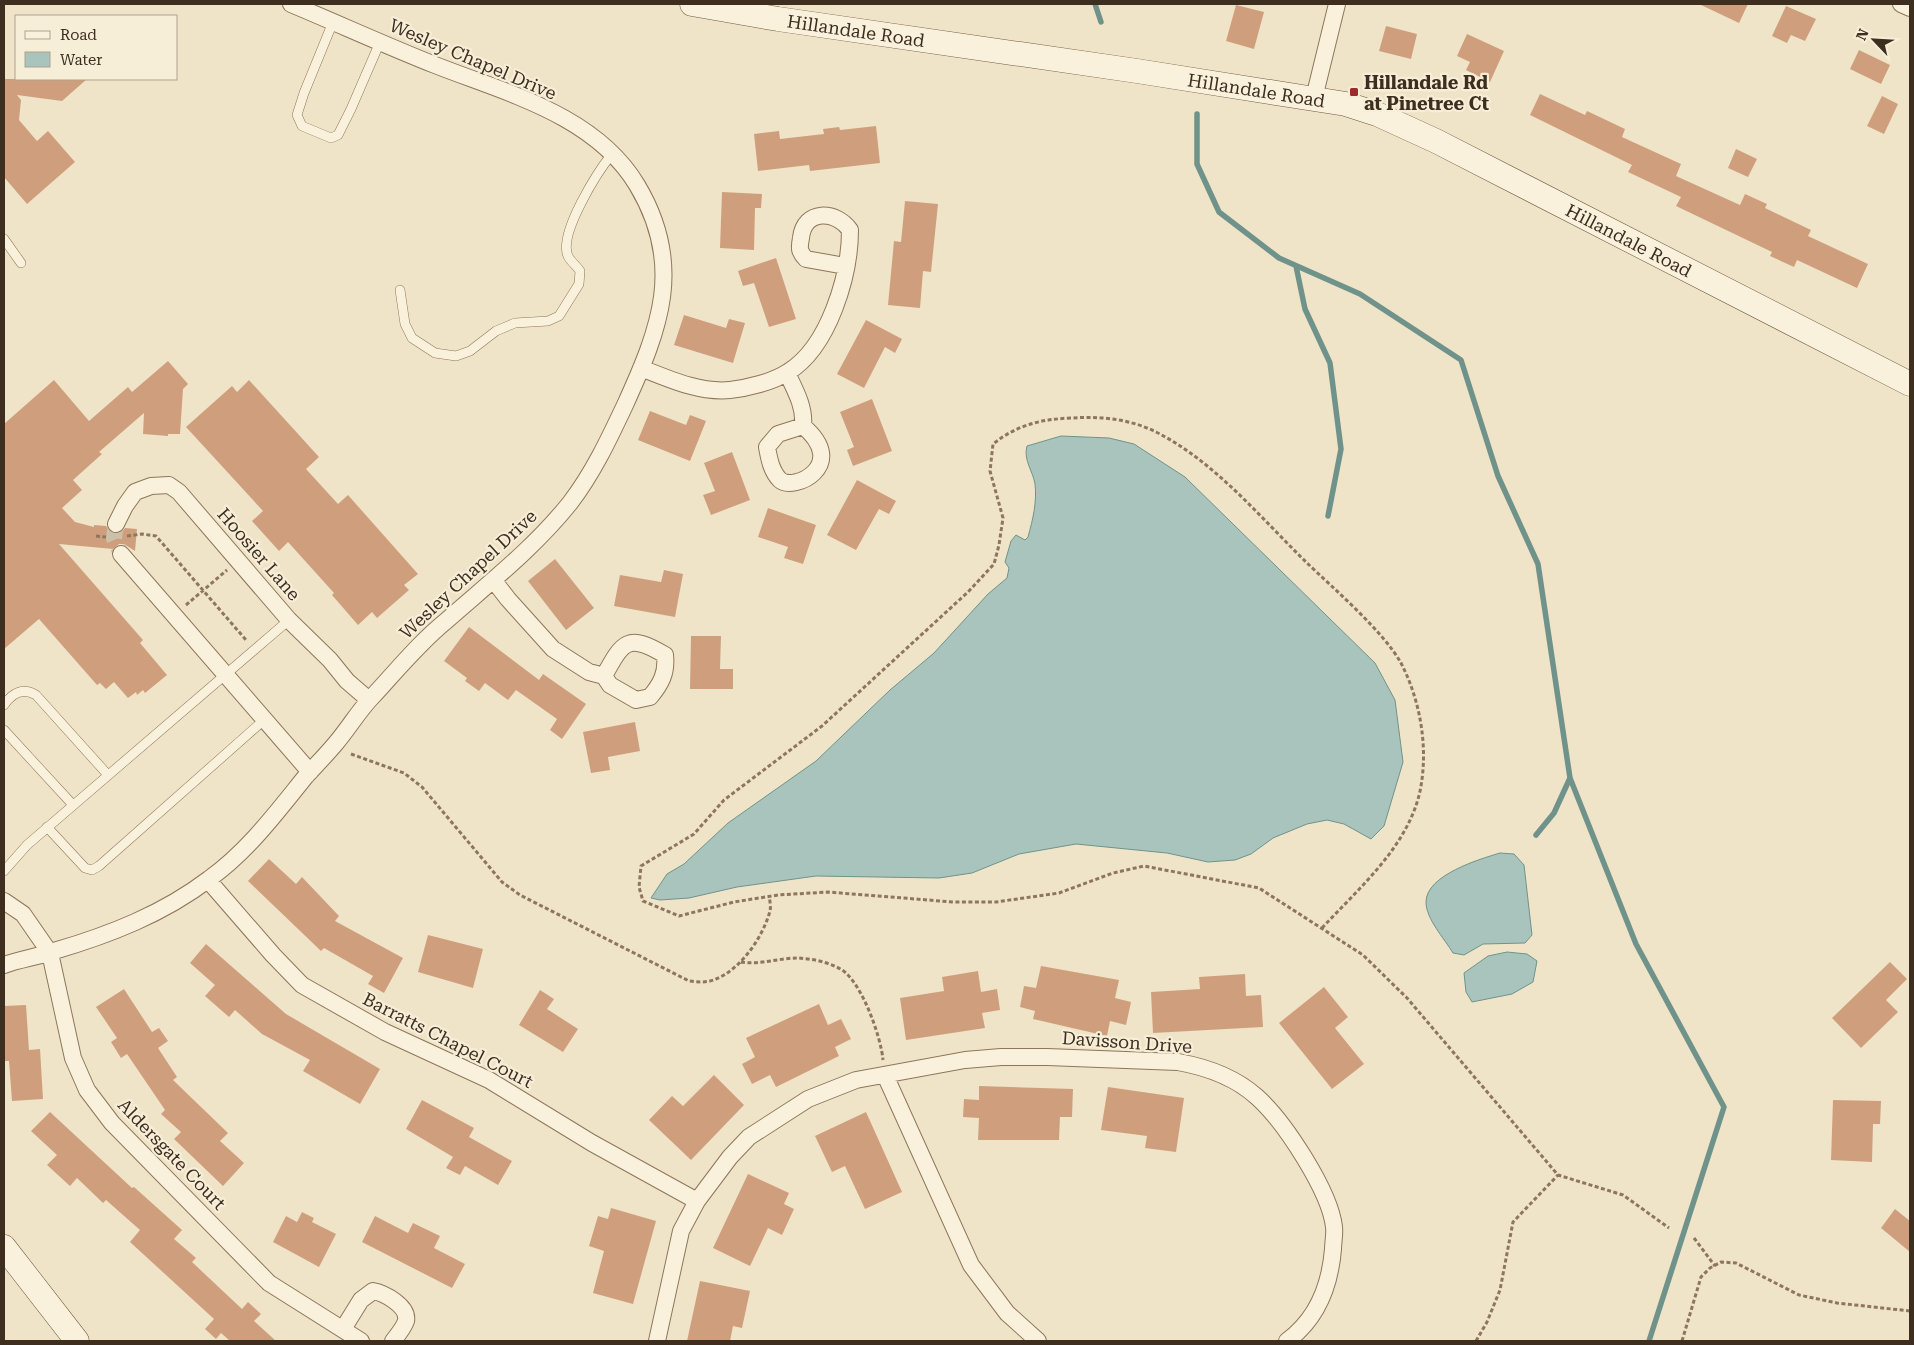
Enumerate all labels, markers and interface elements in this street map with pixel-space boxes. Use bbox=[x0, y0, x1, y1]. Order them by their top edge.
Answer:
street label: Hillandale Road bbox=[786, 10, 927, 51]
street label: Wesley Chapel Drive bbox=[386, 14, 560, 104]
legend bbox=[15, 15, 178, 80]
north arrow bbox=[1849, 15, 1899, 65]
text: Road bbox=[60, 26, 97, 44]
text: N bbox=[1853, 26, 1872, 43]
text: Water bbox=[60, 51, 102, 69]
street label: Hillandale Road bbox=[1186, 69, 1327, 111]
place label: Hillandale Rd at Pinetree Ct bbox=[1364, 72, 1489, 114]
marker: Hillandale Rd at Pinetree Ct bbox=[1348, 86, 1360, 98]
street label: Hillandale Road bbox=[1562, 199, 1696, 281]
street label: Hoosier Lane bbox=[213, 503, 305, 605]
street label: Wesley Chapel Drive bbox=[395, 505, 541, 643]
street label: Barratts Chapel Court bbox=[359, 988, 537, 1092]
street label: Davisson Drive bbox=[1061, 1027, 1193, 1057]
street label: Aldersgate Court bbox=[114, 1094, 230, 1214]

